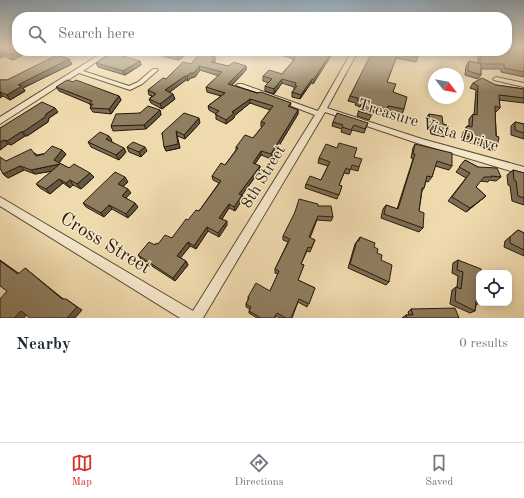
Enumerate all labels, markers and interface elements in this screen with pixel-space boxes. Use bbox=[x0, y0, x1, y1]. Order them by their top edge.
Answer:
search box bbox=[12, 12, 512, 56]
icon: search bbox=[26, 23, 48, 45]
text: Search here bbox=[58, 27, 135, 42]
north arrow bbox=[428, 68, 464, 104]
street label: Treasure Vista Drive bbox=[356, 97, 500, 155]
street label: 8th Street bbox=[239, 142, 289, 211]
street label: Cross Street bbox=[56, 210, 154, 278]
map controls bbox=[476, 270, 512, 306]
button: locate bbox=[476, 270, 512, 306]
text: Nearby bbox=[16, 336, 71, 353]
text: 0 results bbox=[459, 337, 508, 350]
tab: Map bbox=[71, 452, 93, 490]
tab: Directions bbox=[235, 452, 283, 490]
tab: Saved bbox=[425, 452, 453, 490]

